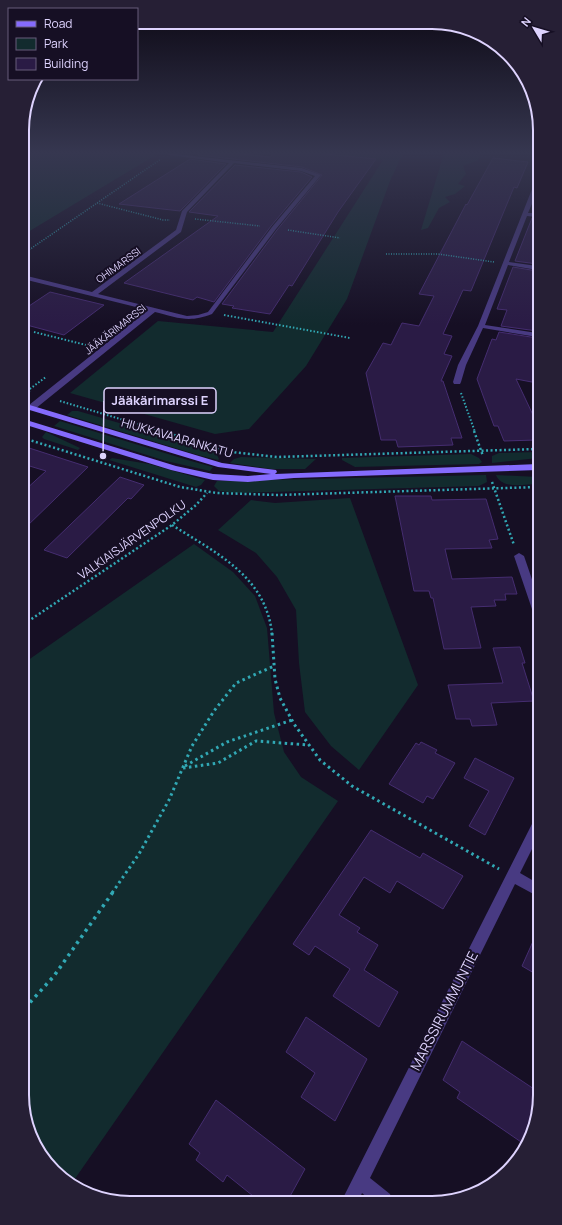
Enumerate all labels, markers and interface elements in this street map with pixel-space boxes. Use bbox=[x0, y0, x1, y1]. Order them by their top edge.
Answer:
legend bbox=[8, 8, 138, 80]
north arrow bbox=[514, 8, 554, 48]
text: N bbox=[517, 14, 534, 29]
text: Road bbox=[44, 15, 72, 32]
text: Park bbox=[44, 35, 69, 52]
text: Building bbox=[44, 55, 88, 72]
street label: OHIMARSSI bbox=[93, 244, 143, 286]
street label: JÄÄKÄRIMARSSI bbox=[81, 301, 149, 357]
callout: Jääkärimarssi E bbox=[104, 388, 216, 413]
text: Jääkärimarssi E bbox=[112, 391, 208, 409]
street label: HIUKKAVAARANKATU bbox=[119, 413, 235, 462]
street label: VALKIAISJÄRVENPOLKU bbox=[74, 496, 189, 583]
street label: MARSSIRUMMUNTIE bbox=[405, 948, 482, 1074]

